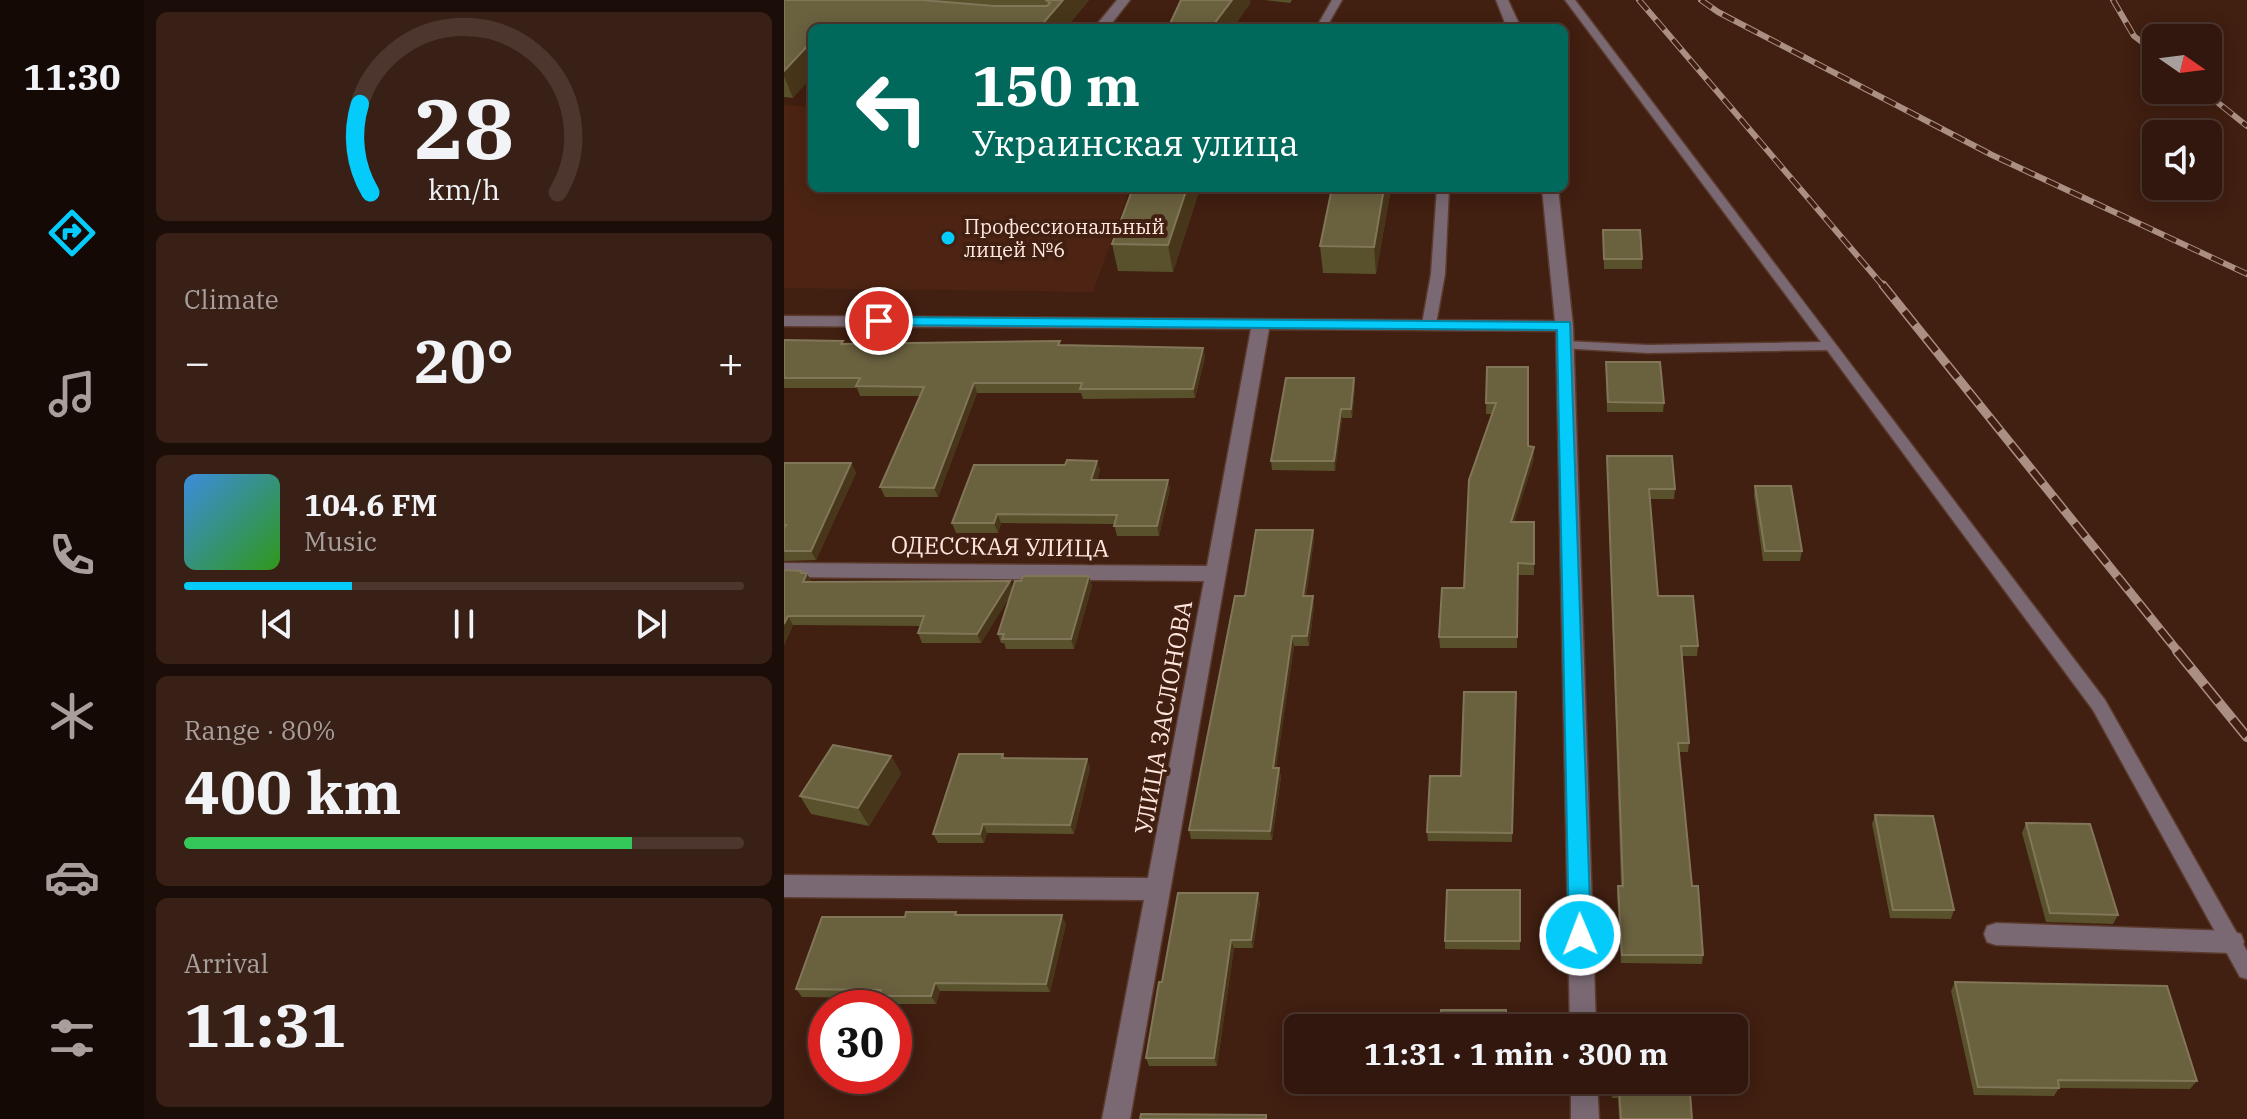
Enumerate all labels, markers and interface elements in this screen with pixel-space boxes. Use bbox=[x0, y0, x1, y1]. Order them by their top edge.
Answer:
north arrow bbox=[2142, 24, 2222, 104]
map controls bbox=[2142, 24, 2222, 200]
text: 150 m bbox=[972, 49, 1140, 121]
text: 11:30 bbox=[23, 53, 121, 100]
icon: left bbox=[840, 56, 944, 160]
text: 28 bbox=[414, 73, 514, 181]
text: Украинская улица bbox=[972, 119, 1299, 166]
button: sound bbox=[2142, 120, 2222, 200]
text: km/h bbox=[428, 171, 500, 208]
icon: directions bbox=[44, 205, 100, 261]
place label: Профессиональный лицей №6 bbox=[964, 213, 1165, 263]
marker: Профессиональный лицей №6 bbox=[939, 229, 957, 247]
text: Climate bbox=[184, 282, 279, 316]
pin bbox=[845, 287, 913, 355]
icon: arrive bbox=[857, 299, 901, 343]
text: 20° bbox=[414, 321, 514, 400]
text: − bbox=[184, 333, 210, 390]
text: + bbox=[718, 333, 744, 390]
icon: music bbox=[44, 366, 100, 422]
text: 104.6 FM bbox=[304, 485, 437, 524]
text: Music bbox=[304, 524, 377, 558]
icon: phone bbox=[44, 527, 100, 583]
street label: ОДЕССКАЯ УЛИЦА bbox=[891, 528, 1110, 564]
street label: УЛИЦА ЗАСЛОНОВА bbox=[1127, 597, 1199, 836]
icon: previous bbox=[255, 602, 299, 646]
icon: pause bbox=[442, 602, 486, 646]
icon: next bbox=[629, 602, 673, 646]
icon: climate bbox=[44, 688, 100, 744]
text: Range · 80% bbox=[184, 713, 336, 747]
text: 400 km bbox=[184, 752, 402, 831]
icon: car bbox=[44, 849, 100, 905]
position arrow bbox=[1538, 893, 1622, 977]
text: Arrival bbox=[184, 946, 269, 980]
text: 11:31 bbox=[184, 985, 346, 1064]
speed limit sign: 30 bbox=[808, 990, 912, 1094]
icon: filters bbox=[44, 1010, 100, 1066]
text: 11:31 · 1 min · 300 m bbox=[1364, 1034, 1668, 1073]

